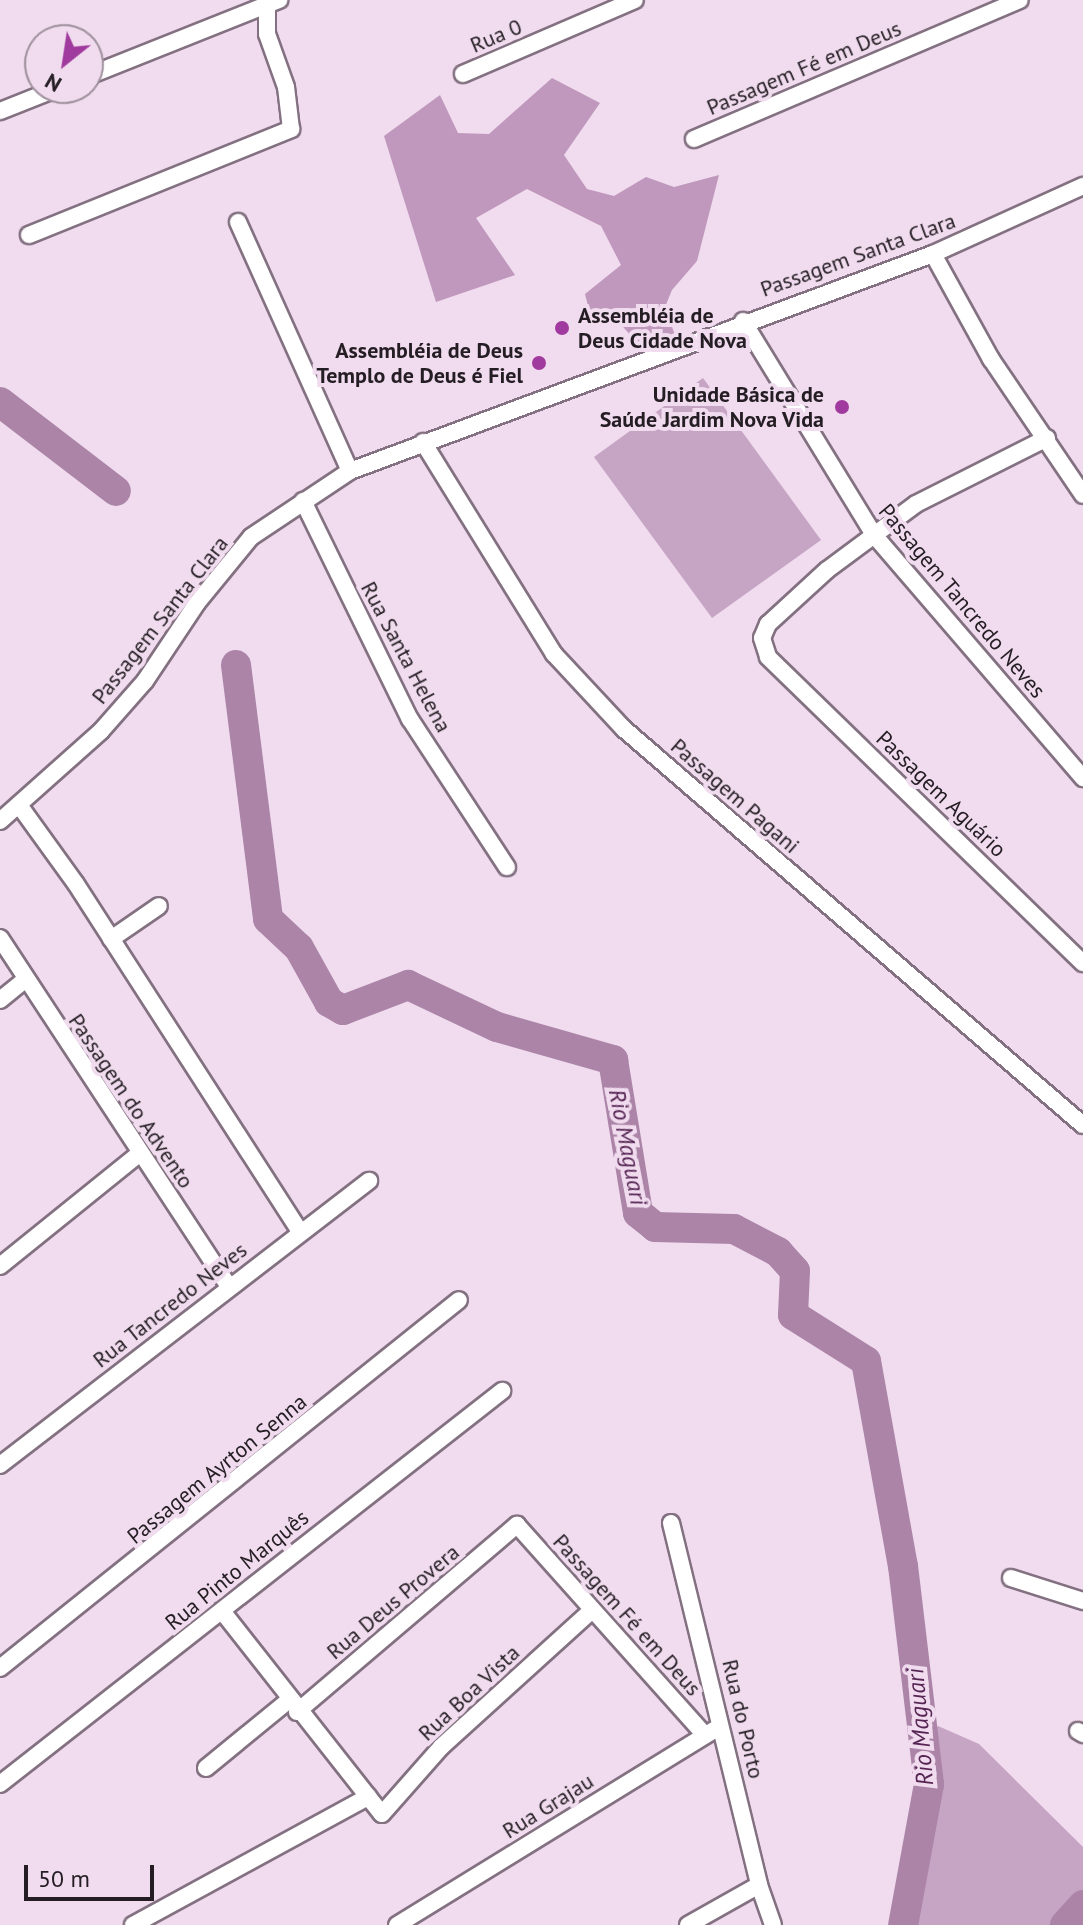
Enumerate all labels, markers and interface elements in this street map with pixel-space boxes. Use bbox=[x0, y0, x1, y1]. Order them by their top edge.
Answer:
street label: Rua 0 bbox=[466, 13, 526, 59]
street label: Passagem Fé em Deus bbox=[703, 15, 905, 121]
north arrow bbox=[24, 24, 104, 104]
text: N bbox=[40, 67, 66, 99]
street label: Passagem Santa Clara bbox=[757, 207, 959, 303]
place label: Assembléia de Deus Cidade Nova bbox=[578, 302, 747, 354]
marker: Assembléia de Deus Cidade Nova bbox=[553, 319, 571, 337]
place label: Assembléia de Deus Templo de Deus é Fiel bbox=[317, 337, 523, 388]
marker: Assembléia de Deus Templo de Deus é Fiel bbox=[530, 354, 548, 372]
place label: Unidade Básica de Saúde Jardim Nova Vida bbox=[599, 381, 824, 432]
marker: Unidade Básica de Saúde Jardim Nova Vida bbox=[831, 396, 853, 418]
street label: Passagem Tancredo Neves bbox=[873, 498, 1051, 704]
street label: Passagem Santa Clara bbox=[86, 531, 234, 709]
street label: Rua Santa Helena bbox=[355, 577, 457, 737]
street label: Passagem Aguário bbox=[870, 725, 1012, 863]
street label: Passagem Pagani bbox=[665, 733, 805, 859]
street label: Passagem do Advento bbox=[63, 1008, 199, 1194]
water label: Rio Maguari bbox=[603, 1086, 653, 1208]
street label: Rua Tancredo Neves bbox=[88, 1236, 252, 1374]
street label: Passagem Ayrton Senna bbox=[122, 1388, 312, 1550]
street label: Rua Pinto Marquês bbox=[160, 1504, 314, 1636]
street label: Passagem Fé em Deus bbox=[547, 1529, 707, 1701]
street label: Rua Deus Provera bbox=[321, 1539, 465, 1665]
street label: Rua Boa Vista bbox=[413, 1639, 525, 1747]
street label: Rua do Porto bbox=[716, 1657, 770, 1781]
water label: Rio Maguari bbox=[901, 1667, 939, 1787]
street label: Rua Grajau bbox=[498, 1768, 598, 1844]
scale bar bbox=[28, 1849, 158, 1899]
text: 50 m bbox=[38, 1863, 90, 1894]

